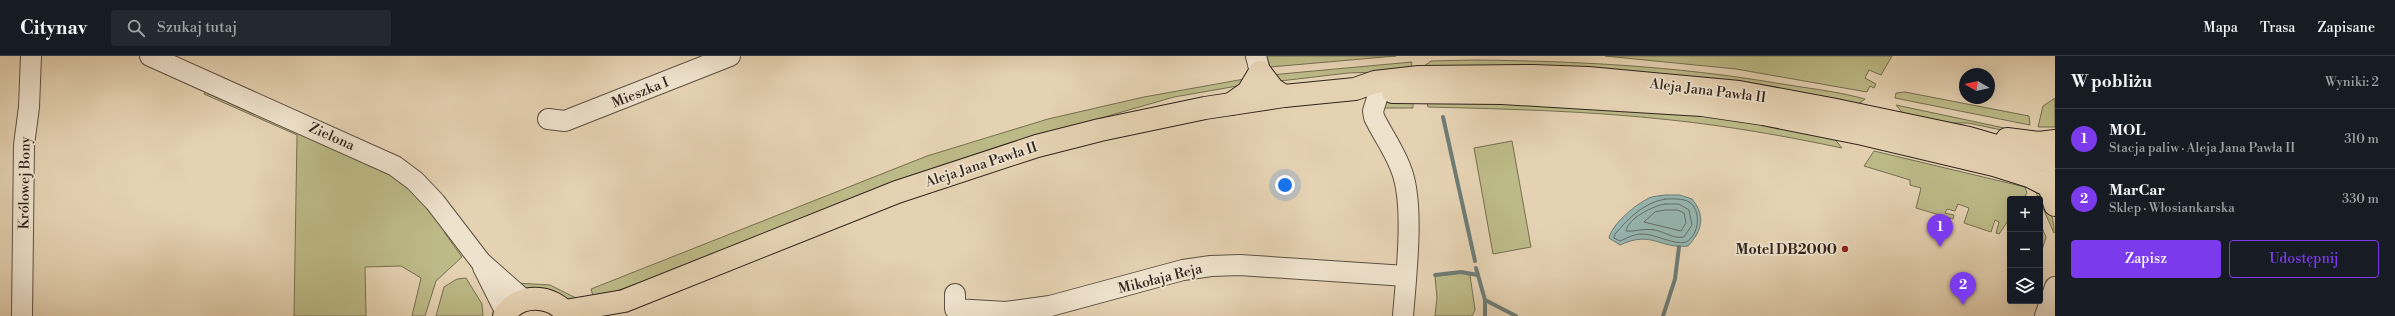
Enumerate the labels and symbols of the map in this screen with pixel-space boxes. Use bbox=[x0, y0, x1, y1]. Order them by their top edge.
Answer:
north arrow bbox=[1959, 68, 1995, 104]
street label: Mieszka I bbox=[609, 73, 672, 113]
street label: Aleja Jana Pawła II bbox=[1648, 75, 1768, 107]
street label: Zielona bbox=[306, 119, 358, 155]
street label: Królowej Bony bbox=[15, 136, 35, 229]
street label: Aleja Jana Pawła II bbox=[922, 138, 1040, 192]
your location bbox=[1275, 175, 1295, 195]
pin: 1 bbox=[1927, 214, 1953, 247]
place label: Motel DB2000 bbox=[1736, 241, 1837, 259]
marker: Motel DB2000 bbox=[1840, 244, 1850, 254]
street label: Mikołaja Reja bbox=[1116, 260, 1205, 298]
pin: 2 bbox=[1950, 272, 1976, 305]

